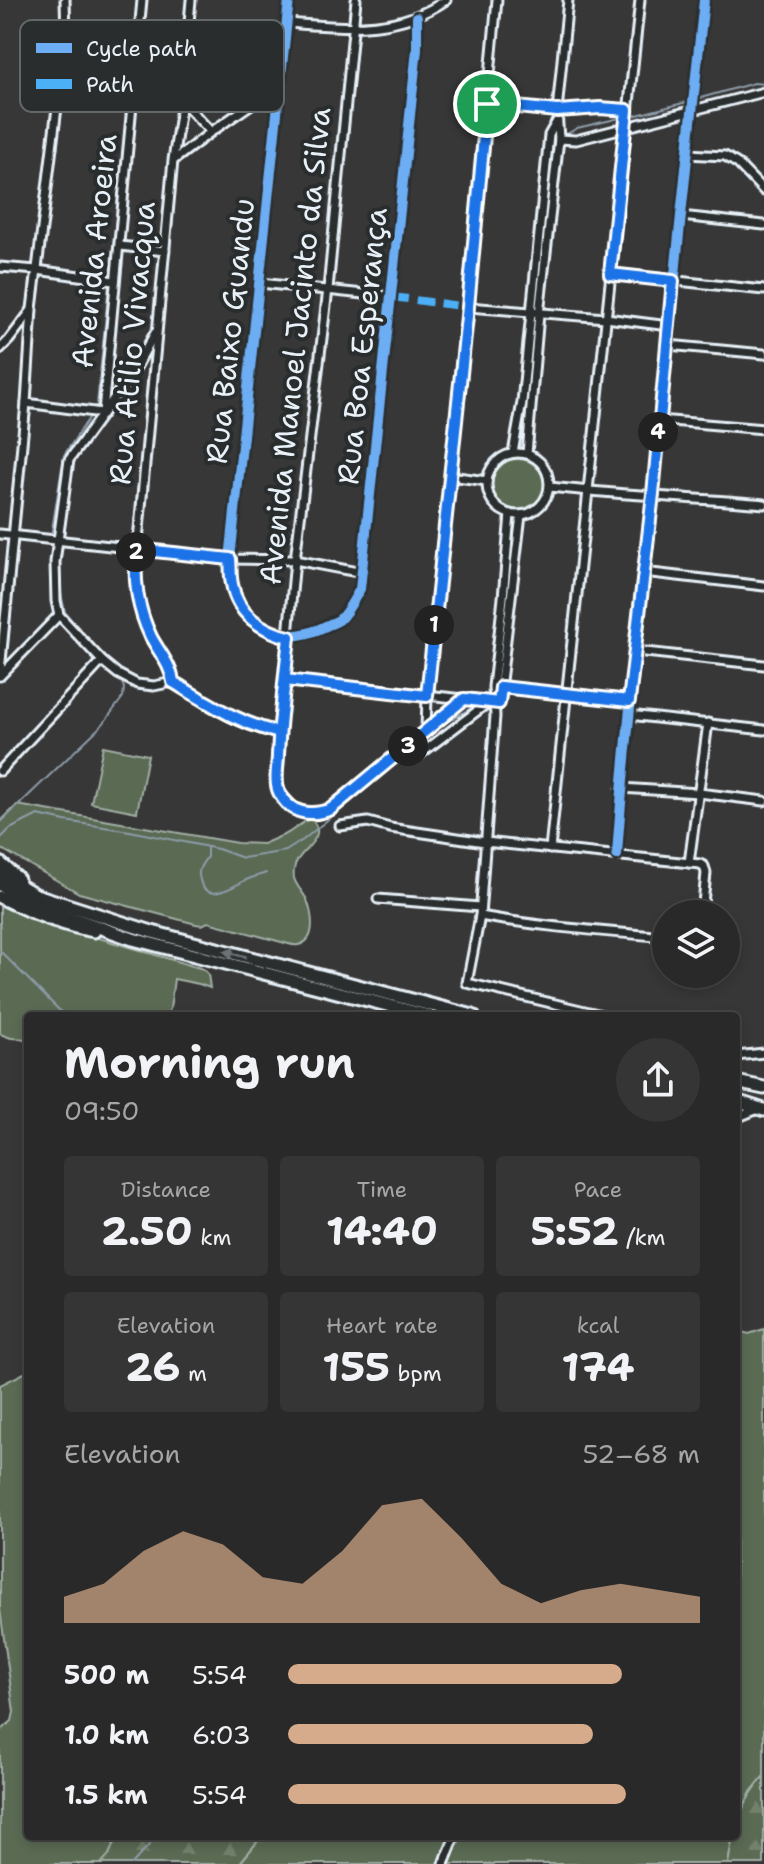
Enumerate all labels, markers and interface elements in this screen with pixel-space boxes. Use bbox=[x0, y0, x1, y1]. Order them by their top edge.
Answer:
legend bbox=[20, 20, 284, 112]
text: Cycle path bbox=[86, 34, 197, 63]
text: Path bbox=[86, 70, 134, 99]
pin bbox=[453, 70, 521, 138]
icon: arrive bbox=[465, 82, 509, 126]
street label: Avenida Manoel Jacinto da Silva bbox=[250, 105, 341, 587]
street label: Avenida Aroeira bbox=[61, 132, 127, 370]
street label: Rua Baixo Guandu bbox=[196, 196, 264, 466]
street label: Rua Atilio Vivacqua bbox=[99, 199, 165, 486]
street label: Rua Boa Esperança bbox=[327, 205, 397, 487]
pin: 4 bbox=[638, 412, 678, 452]
text: 4 bbox=[650, 417, 666, 446]
pin: 2 bbox=[116, 532, 156, 572]
text: 2 bbox=[128, 537, 144, 566]
pin: 1 bbox=[414, 605, 454, 645]
text: 1 bbox=[429, 610, 439, 639]
pin: 3 bbox=[388, 726, 428, 766]
text: 3 bbox=[400, 731, 416, 760]
map controls bbox=[652, 900, 740, 988]
button: layers bbox=[652, 900, 740, 988]
one-way arrow bbox=[222, 947, 247, 959]
text: Morning run bbox=[64, 1033, 355, 1092]
button: share bbox=[616, 1038, 700, 1122]
text: 09:50 bbox=[64, 1093, 140, 1128]
text: Distance bbox=[121, 1175, 211, 1204]
text: Time bbox=[357, 1175, 407, 1204]
text: Pace bbox=[574, 1175, 622, 1204]
text: 2.50 bbox=[101, 1204, 193, 1258]
text: 14:40 bbox=[326, 1204, 438, 1258]
text: 5:52 bbox=[530, 1204, 619, 1258]
text: km bbox=[193, 1223, 231, 1252]
text: /km bbox=[619, 1223, 666, 1252]
text: Elevation bbox=[117, 1311, 215, 1340]
text: Heart rate bbox=[326, 1311, 438, 1340]
text: kcal bbox=[577, 1311, 619, 1340]
text: 26 bbox=[125, 1340, 180, 1394]
text: 155 bbox=[322, 1340, 390, 1394]
text: 174 bbox=[561, 1340, 635, 1394]
text: m bbox=[180, 1359, 207, 1388]
text: bpm bbox=[390, 1359, 442, 1388]
text: Elevation bbox=[64, 1436, 180, 1471]
text: 52–68 m bbox=[582, 1436, 700, 1471]
text: 500 m bbox=[64, 1657, 149, 1692]
text: 5:54 bbox=[192, 1657, 247, 1692]
text: 1.0 km bbox=[64, 1717, 149, 1752]
text: 6:03 bbox=[192, 1717, 251, 1752]
text: 1.5 km bbox=[64, 1777, 148, 1812]
text: 5:54 bbox=[192, 1777, 247, 1812]

